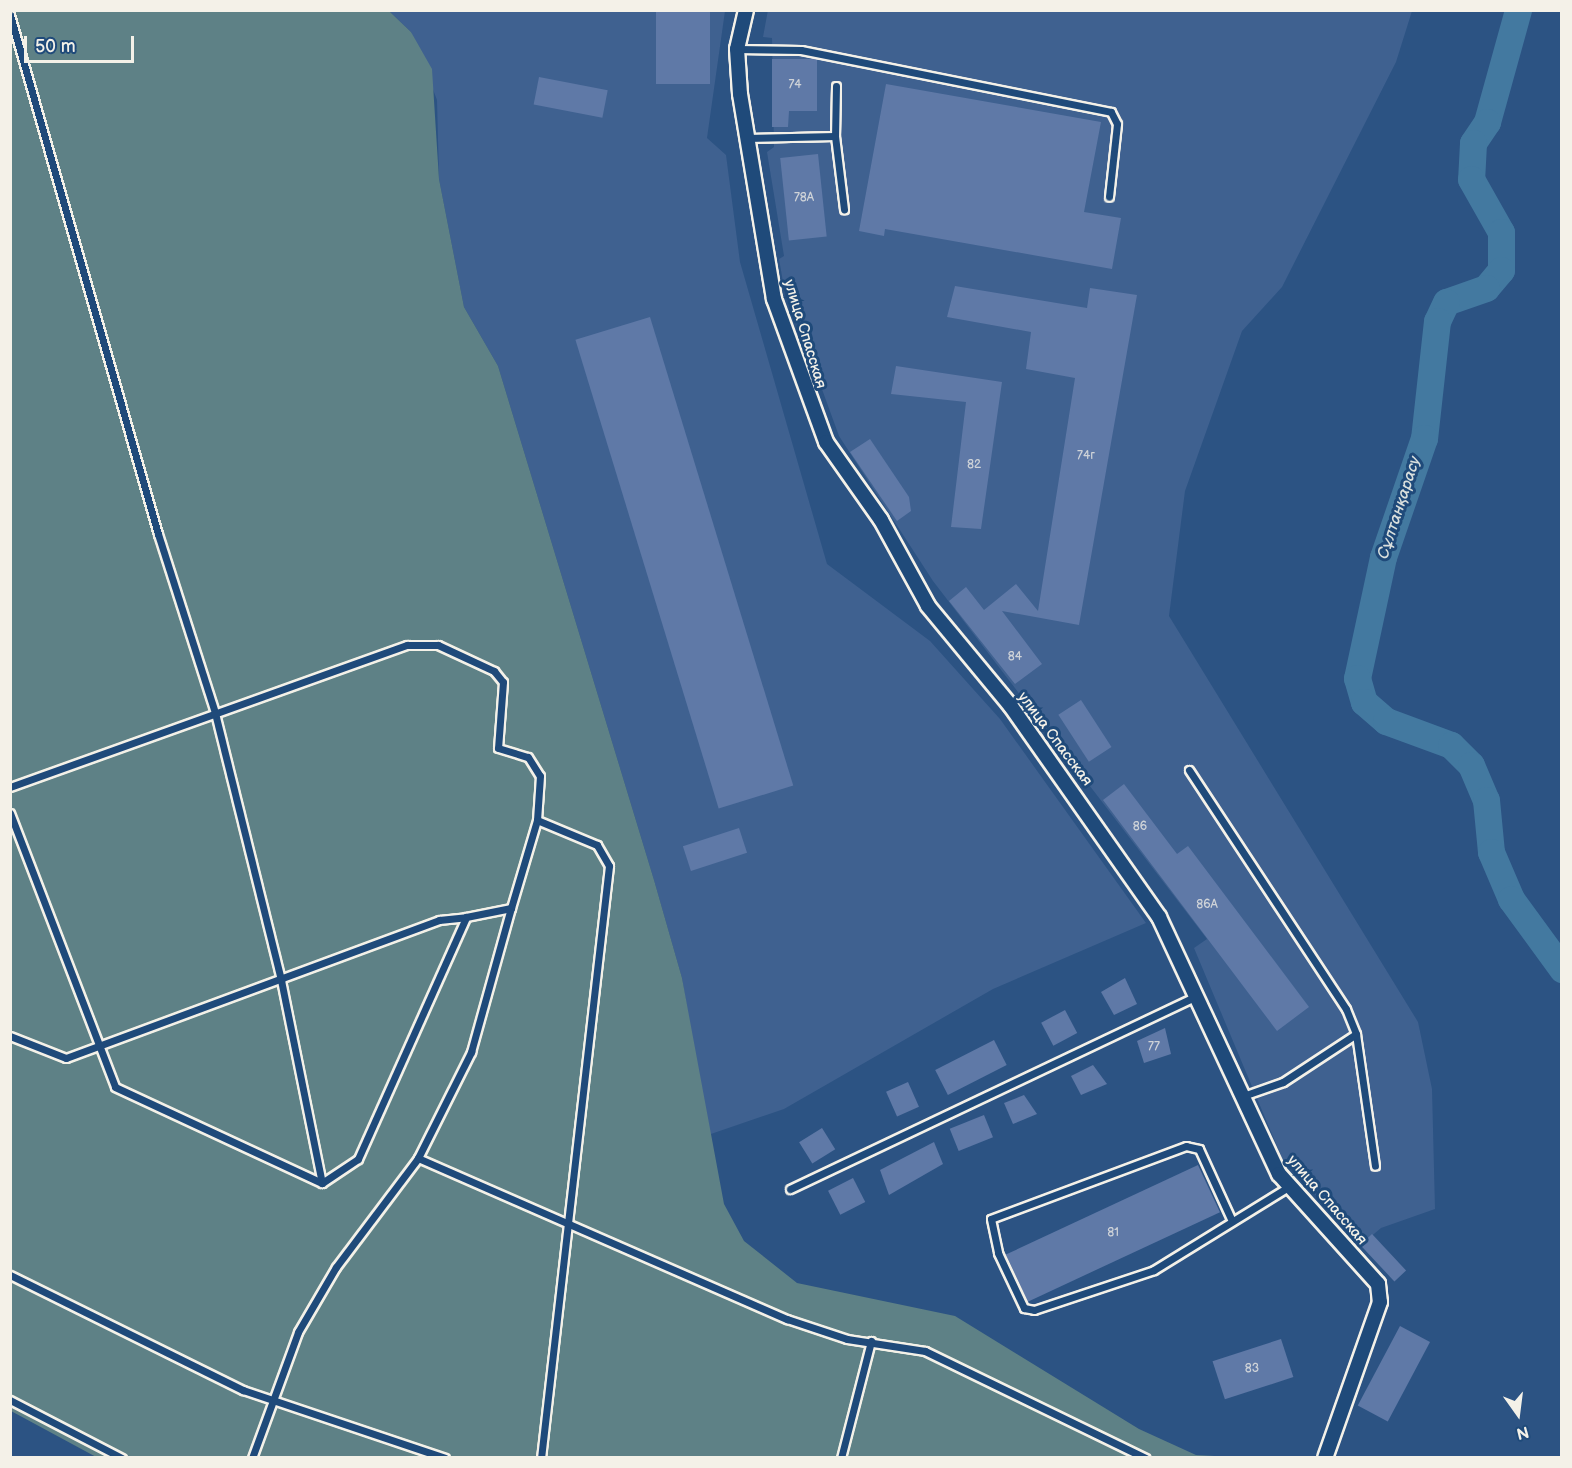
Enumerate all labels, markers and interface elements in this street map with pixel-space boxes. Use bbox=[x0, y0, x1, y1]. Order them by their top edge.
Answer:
scale bar bbox=[27, 24, 136, 62]
text: 50 m bbox=[35, 36, 76, 57]
house number: 74 bbox=[788, 78, 802, 92]
house number: 78А bbox=[794, 191, 814, 205]
street label: улица Спасская bbox=[780, 277, 830, 391]
house number: 74г bbox=[1077, 449, 1095, 463]
water label: Сұлтанқарасу bbox=[1374, 454, 1426, 562]
house number: 82 bbox=[967, 458, 981, 472]
house number: 84 bbox=[1008, 650, 1022, 664]
street label: улица Спасская bbox=[1014, 688, 1096, 790]
house number: 86 bbox=[1133, 820, 1147, 834]
house number: 86А bbox=[1196, 898, 1218, 912]
house number: 77 bbox=[1148, 1040, 1160, 1054]
street label: улица Спасская bbox=[1283, 1151, 1371, 1249]
house number: 81 bbox=[1107, 1226, 1119, 1240]
house number: 83 bbox=[1245, 1362, 1259, 1376]
north arrow bbox=[1488, 1384, 1548, 1444]
text: N bbox=[1514, 1421, 1531, 1443]

